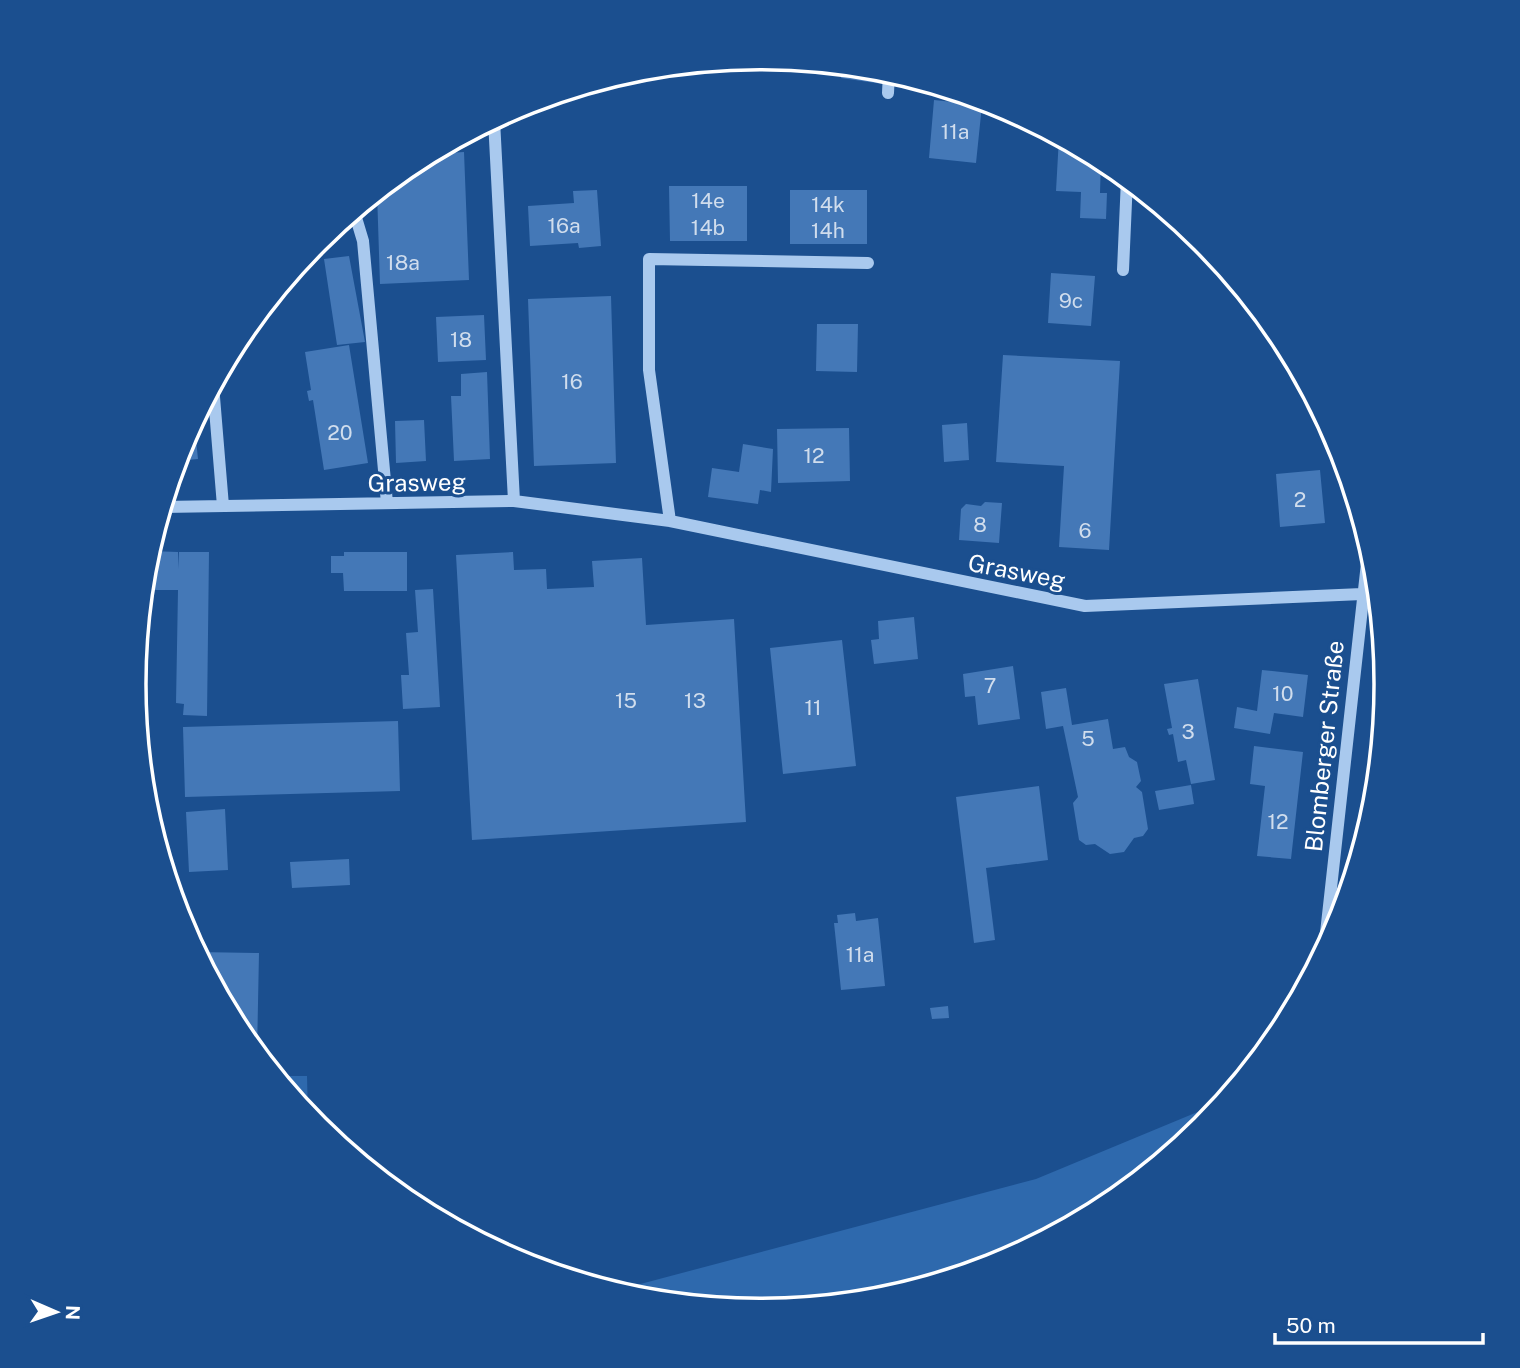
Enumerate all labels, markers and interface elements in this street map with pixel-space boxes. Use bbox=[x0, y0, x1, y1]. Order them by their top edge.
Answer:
house number: 11a bbox=[941, 119, 969, 144]
house number: 14e bbox=[691, 188, 725, 213]
house number: 14k bbox=[811, 192, 845, 217]
house number: 16a bbox=[547, 213, 581, 238]
house number: 14b bbox=[691, 215, 725, 240]
house number: 14h bbox=[811, 218, 845, 243]
house number: 18a bbox=[386, 250, 420, 275]
house number: 9c bbox=[1059, 288, 1083, 313]
house number: 18 bbox=[450, 327, 472, 352]
house number: 16 bbox=[561, 369, 583, 394]
house number: 20 bbox=[327, 420, 353, 445]
house number: 12 bbox=[803, 443, 825, 468]
street label: Grasweg bbox=[367, 467, 467, 497]
house number: 2 bbox=[1294, 487, 1306, 512]
house number: 8 bbox=[973, 512, 987, 537]
house number: 6 bbox=[1078, 518, 1092, 543]
street label: Grasweg bbox=[966, 548, 1068, 594]
street label: Blomberger Straße bbox=[1299, 639, 1349, 853]
house number: 7 bbox=[984, 673, 996, 698]
house number: 10 bbox=[1272, 681, 1294, 706]
house number: 15 bbox=[615, 688, 637, 713]
house number: 13 bbox=[684, 688, 706, 713]
house number: 11 bbox=[804, 695, 822, 720]
house number: 3 bbox=[1181, 719, 1195, 744]
house number: 5 bbox=[1081, 726, 1095, 751]
house number: 12 bbox=[1267, 809, 1289, 834]
house number: 11a bbox=[846, 942, 874, 967]
north arrow bbox=[21, 1277, 91, 1347]
scale bar bbox=[1275, 1302, 1483, 1346]
text: N bbox=[62, 1305, 84, 1320]
text: 50 m bbox=[1286, 1313, 1336, 1338]

